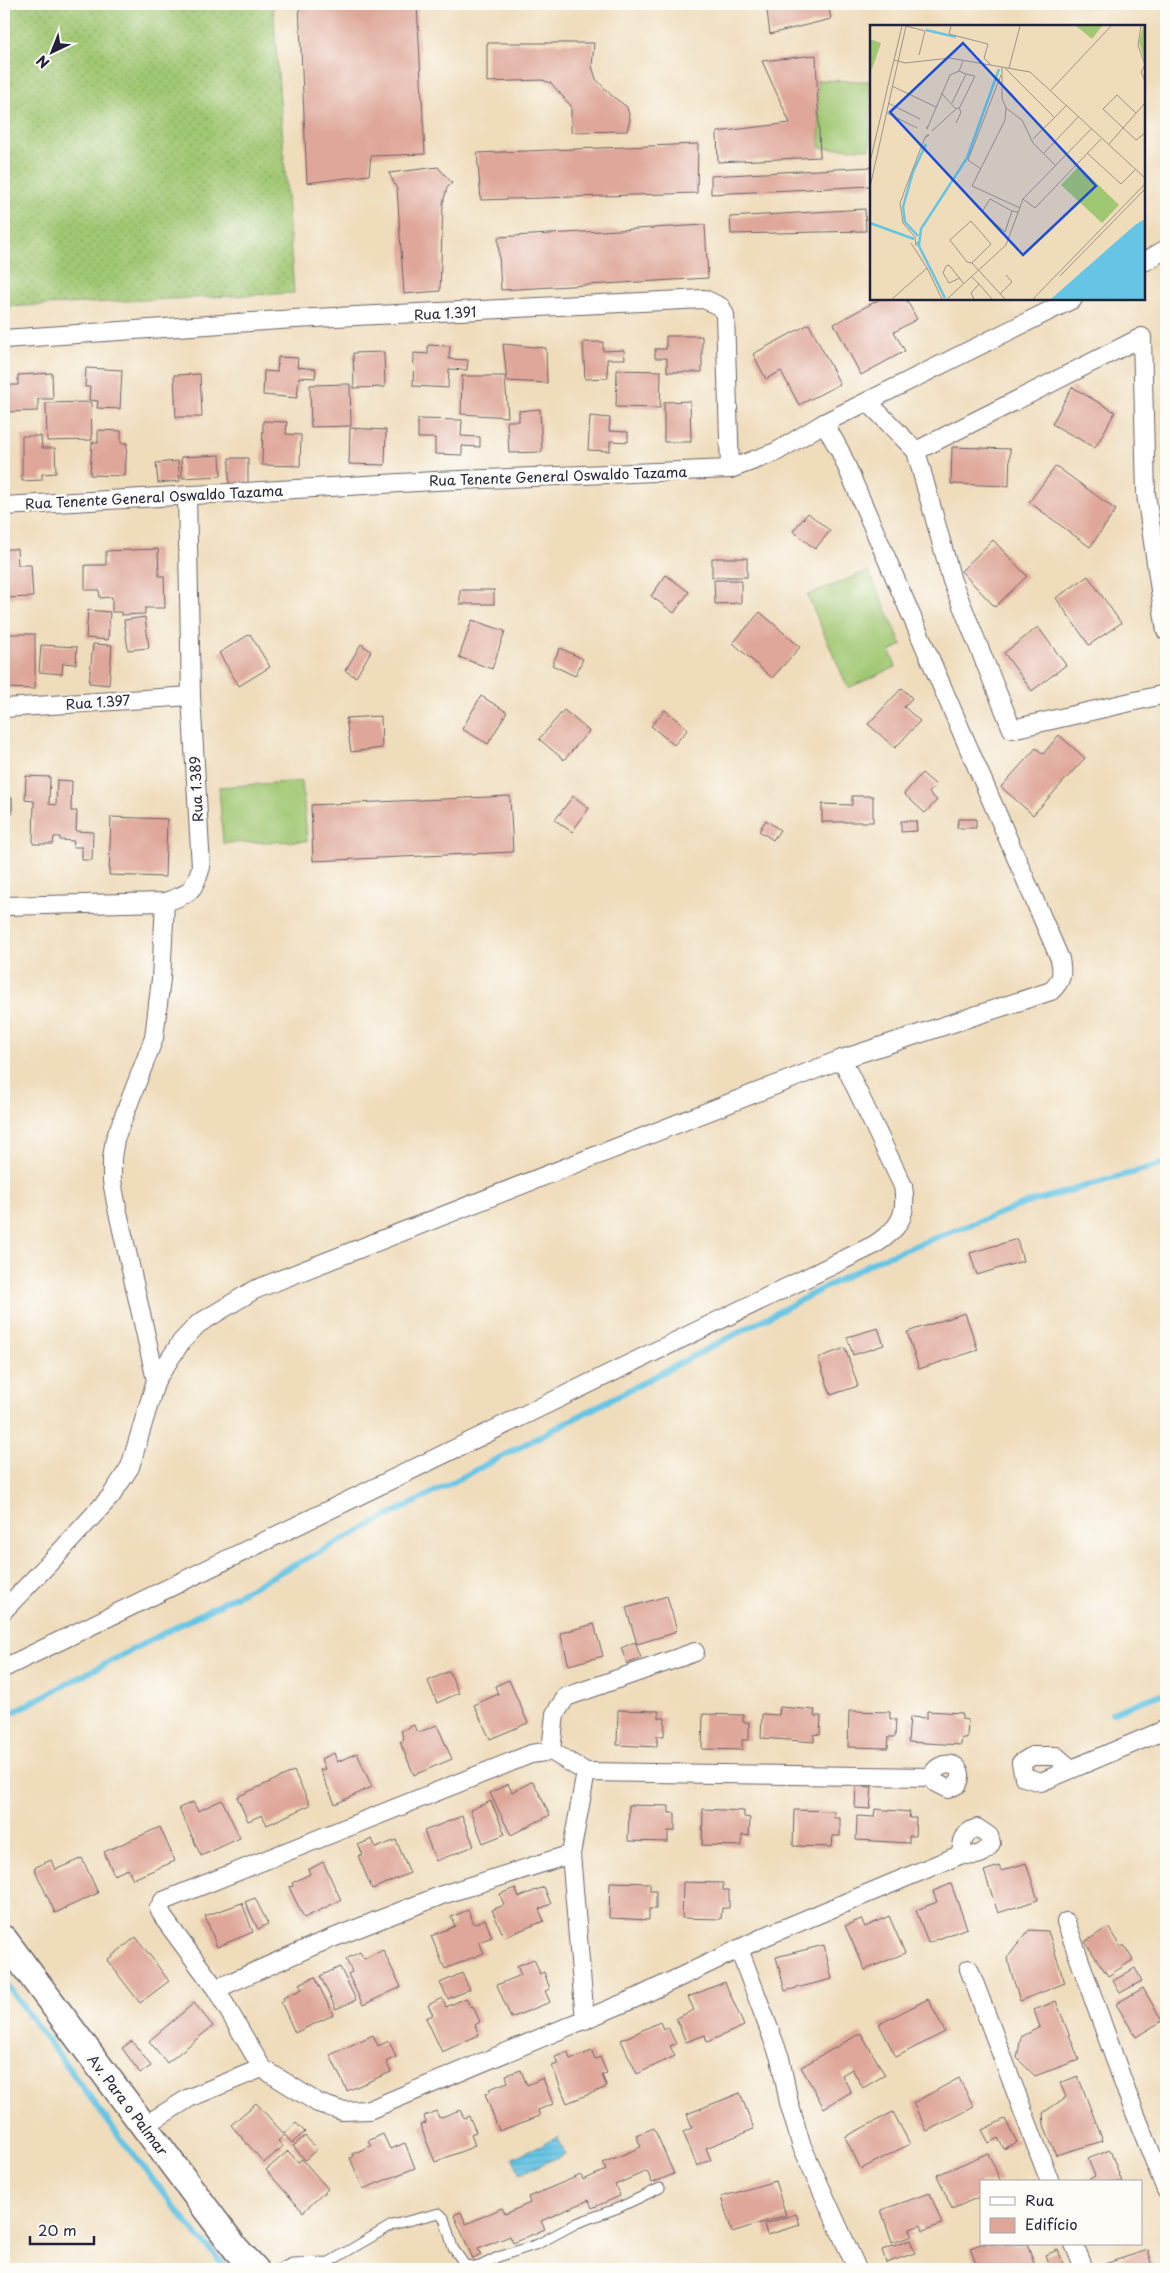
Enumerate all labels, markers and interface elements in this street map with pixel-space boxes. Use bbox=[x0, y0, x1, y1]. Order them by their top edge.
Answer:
inset map bbox=[870, 25, 1145, 300]
north arrow bbox=[28, 28, 78, 78]
text: N bbox=[32, 50, 54, 73]
street label: Rua 1.391 bbox=[413, 301, 477, 325]
street label: Rua Tenente General Oswaldo Tazama bbox=[429, 461, 688, 491]
street label: Rua Tenente General Oswaldo Tazama bbox=[25, 480, 284, 514]
street label: Rua 1.397 bbox=[65, 689, 131, 715]
street label: Rua 1.389 bbox=[184, 755, 208, 823]
street label: Av. Para o Palmar bbox=[83, 2050, 173, 2160]
legend bbox=[980, 2180, 1142, 2246]
text: Rua bbox=[1025, 2188, 1054, 2211]
text: Edifício bbox=[1025, 2212, 1078, 2235]
scale bar bbox=[30, 2213, 94, 2245]
text: 20 m bbox=[38, 2218, 77, 2241]

